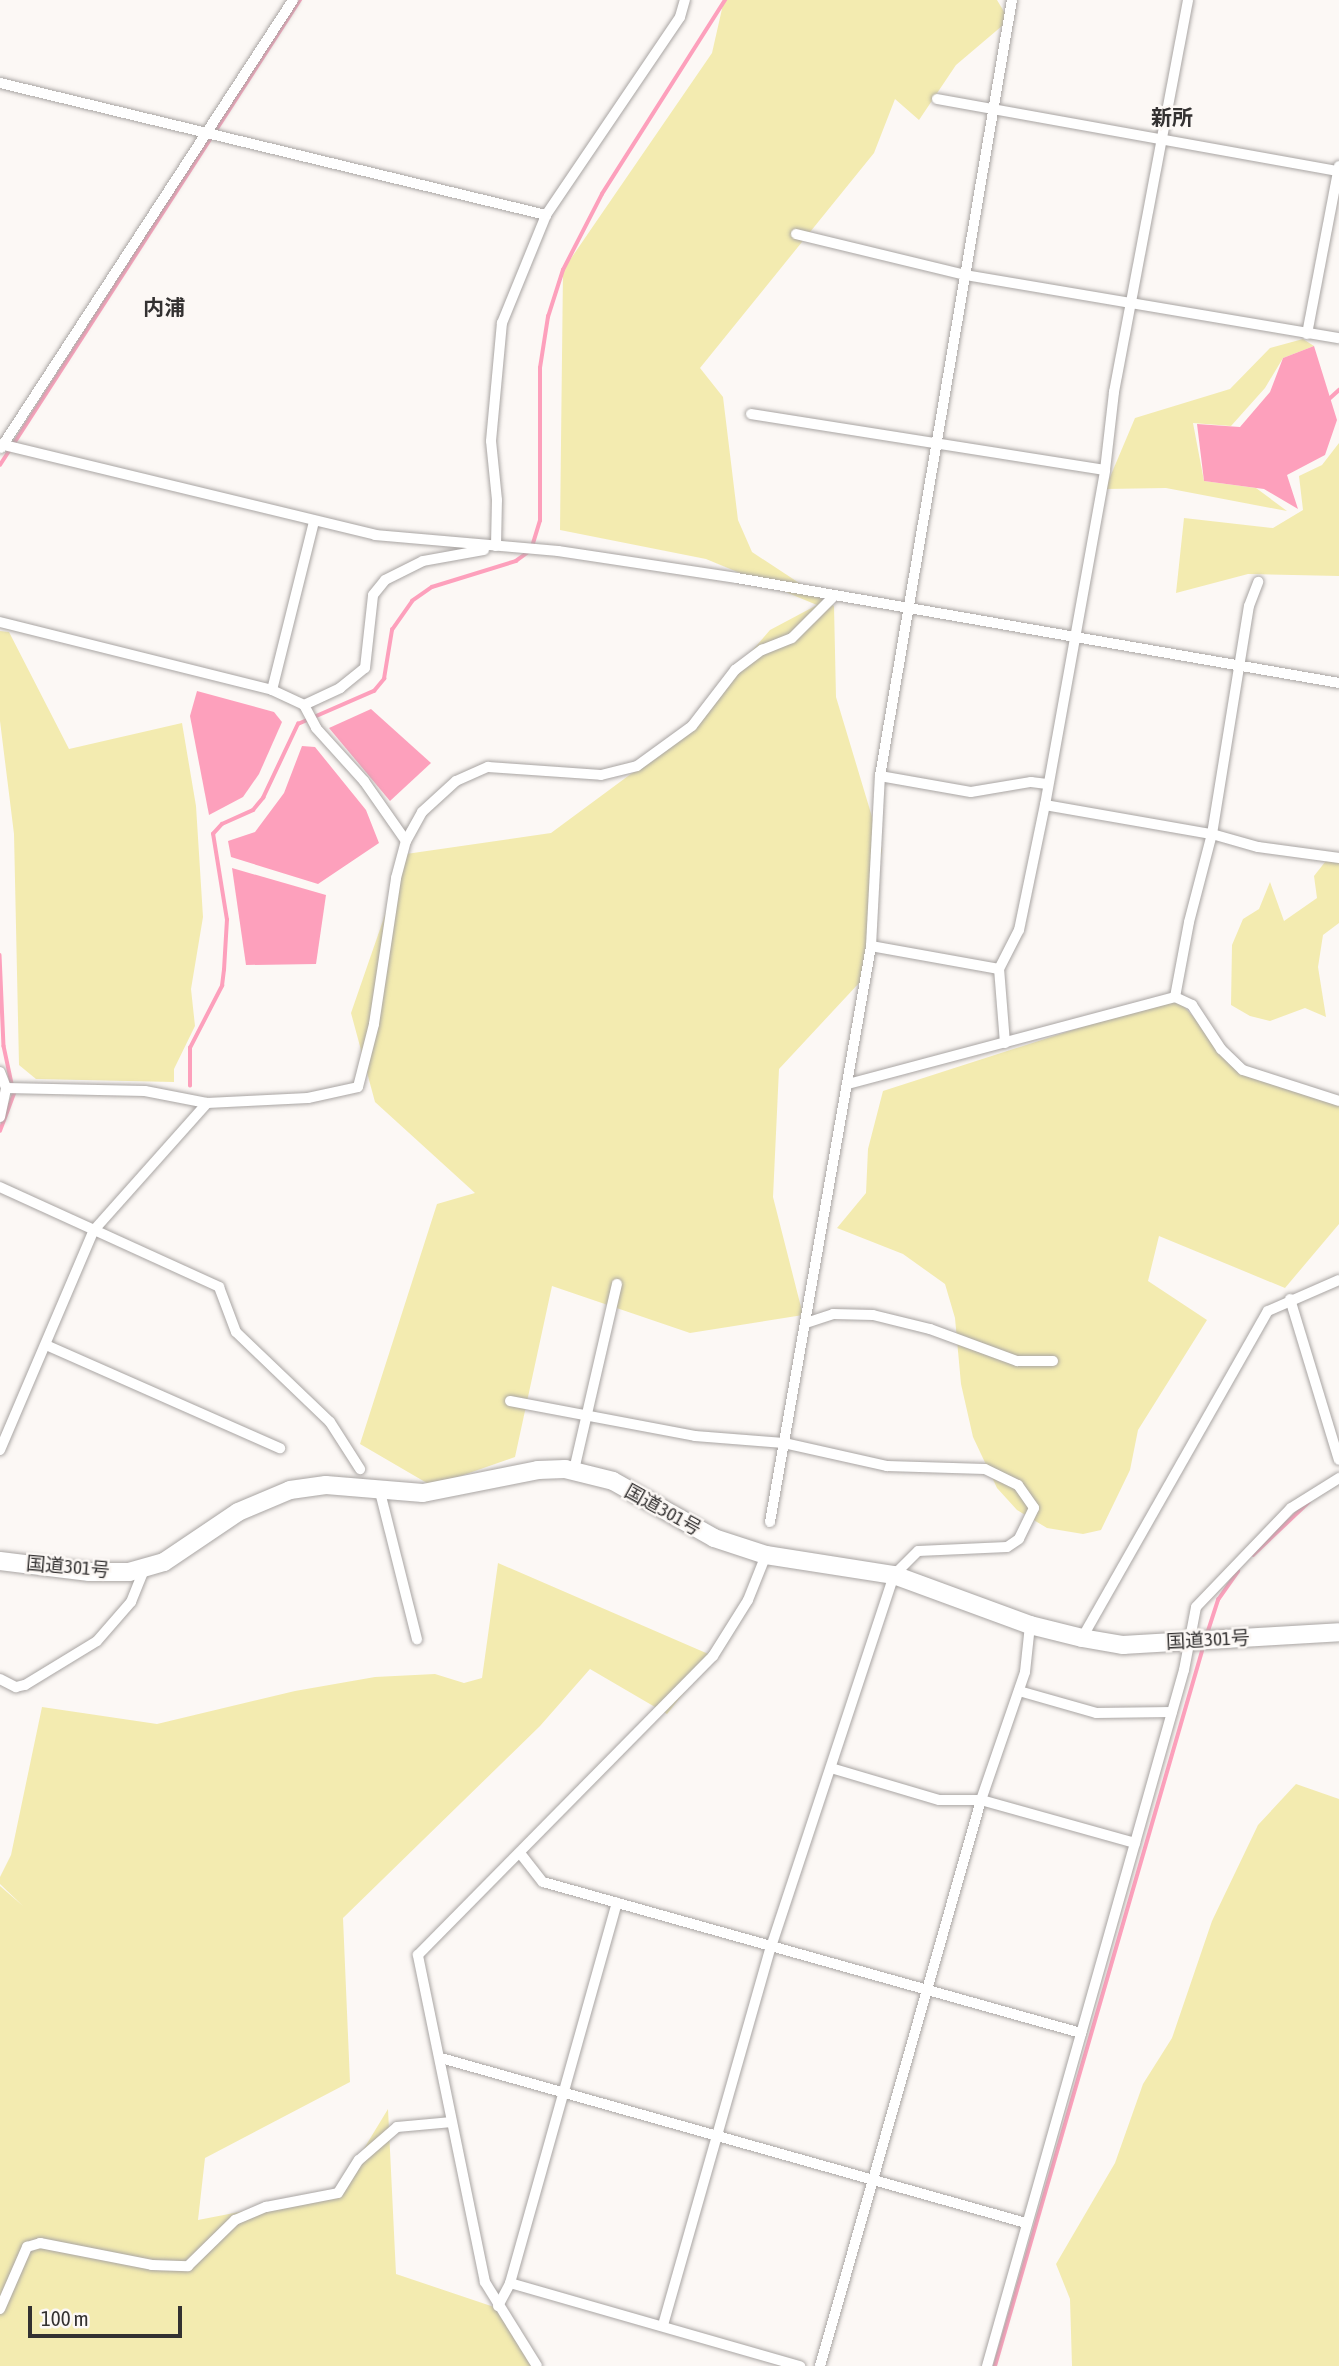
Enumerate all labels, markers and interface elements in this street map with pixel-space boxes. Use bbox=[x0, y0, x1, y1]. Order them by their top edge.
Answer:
district label: 新所 bbox=[1151, 104, 1193, 130]
district label: 内浦 bbox=[143, 294, 185, 320]
street label: 国道301号 bbox=[621, 1480, 705, 1540]
street label: 国道301号 bbox=[25, 1552, 111, 1582]
street label: 国道301号 bbox=[1166, 1626, 1250, 1654]
scale bar bbox=[32, 2292, 186, 2336]
text: 100 m bbox=[41, 2306, 89, 2330]

